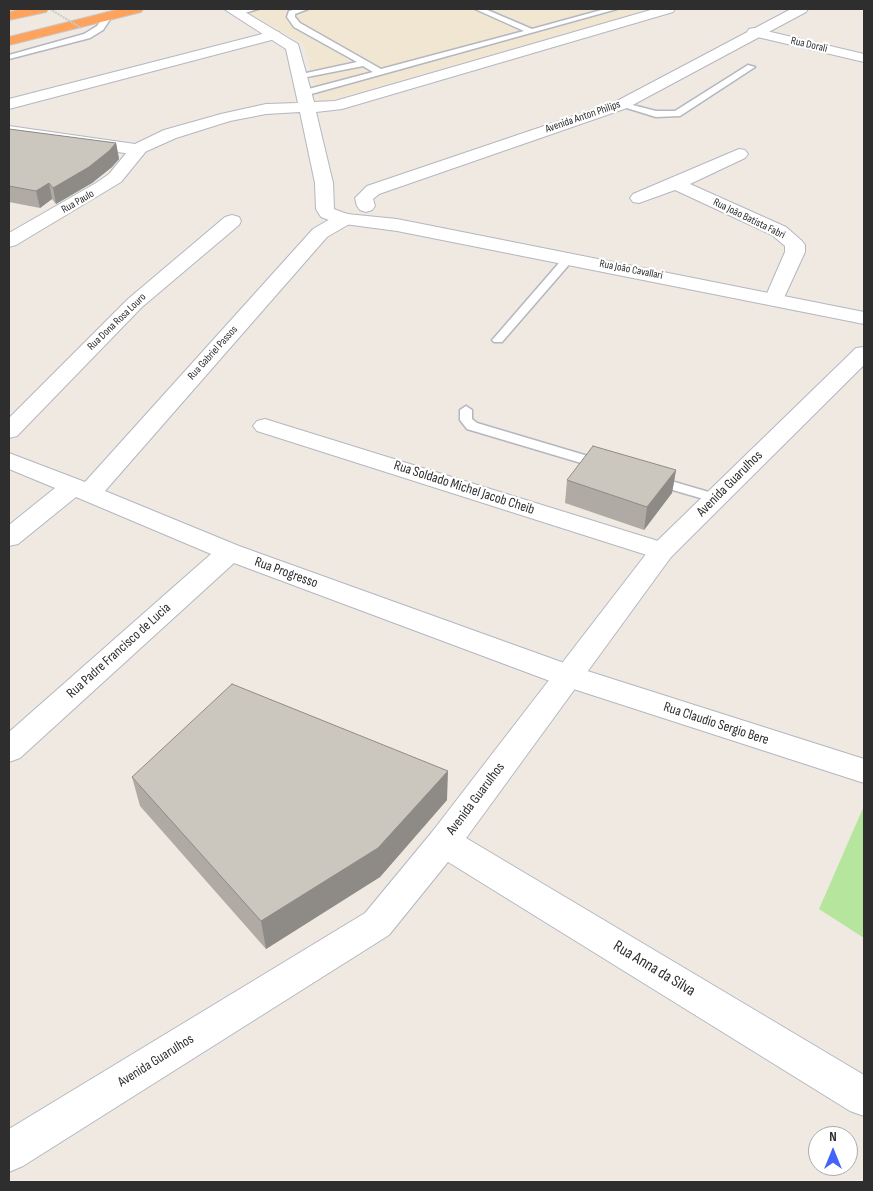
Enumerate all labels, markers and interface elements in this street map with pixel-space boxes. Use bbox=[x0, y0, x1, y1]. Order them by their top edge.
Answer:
street label: Rua Dorali bbox=[789, 34, 829, 56]
street label: Avenida Anton Philips bbox=[544, 98, 622, 136]
street label: Rua Paulo bbox=[59, 187, 97, 217]
street label: Rua João Batista Fabri bbox=[711, 196, 787, 242]
street label: Rua João Cavallari bbox=[598, 257, 664, 283]
street label: Rua Dona Rosa Louro bbox=[85, 291, 149, 353]
street label: Rua Gabriel Passos bbox=[185, 323, 241, 383]
street label: Avenida Guarulhos bbox=[694, 448, 766, 520]
street label: Rua Soldado Michel Jacob Cheib bbox=[392, 457, 536, 519]
street label: Rua Progresso bbox=[252, 554, 320, 592]
street label: Rua Padre Francisco de Lucia bbox=[64, 600, 174, 702]
street label: Rua Claudio Sergio Bere bbox=[661, 699, 771, 749]
street label: Avenida Guarulhos bbox=[443, 759, 509, 839]
street label: Rua Anna da Silva bbox=[609, 937, 699, 1001]
street label: Avenida Guarulhos bbox=[115, 1031, 197, 1091]
north arrow bbox=[808, 1126, 858, 1176]
text: N bbox=[829, 1128, 837, 1145]

